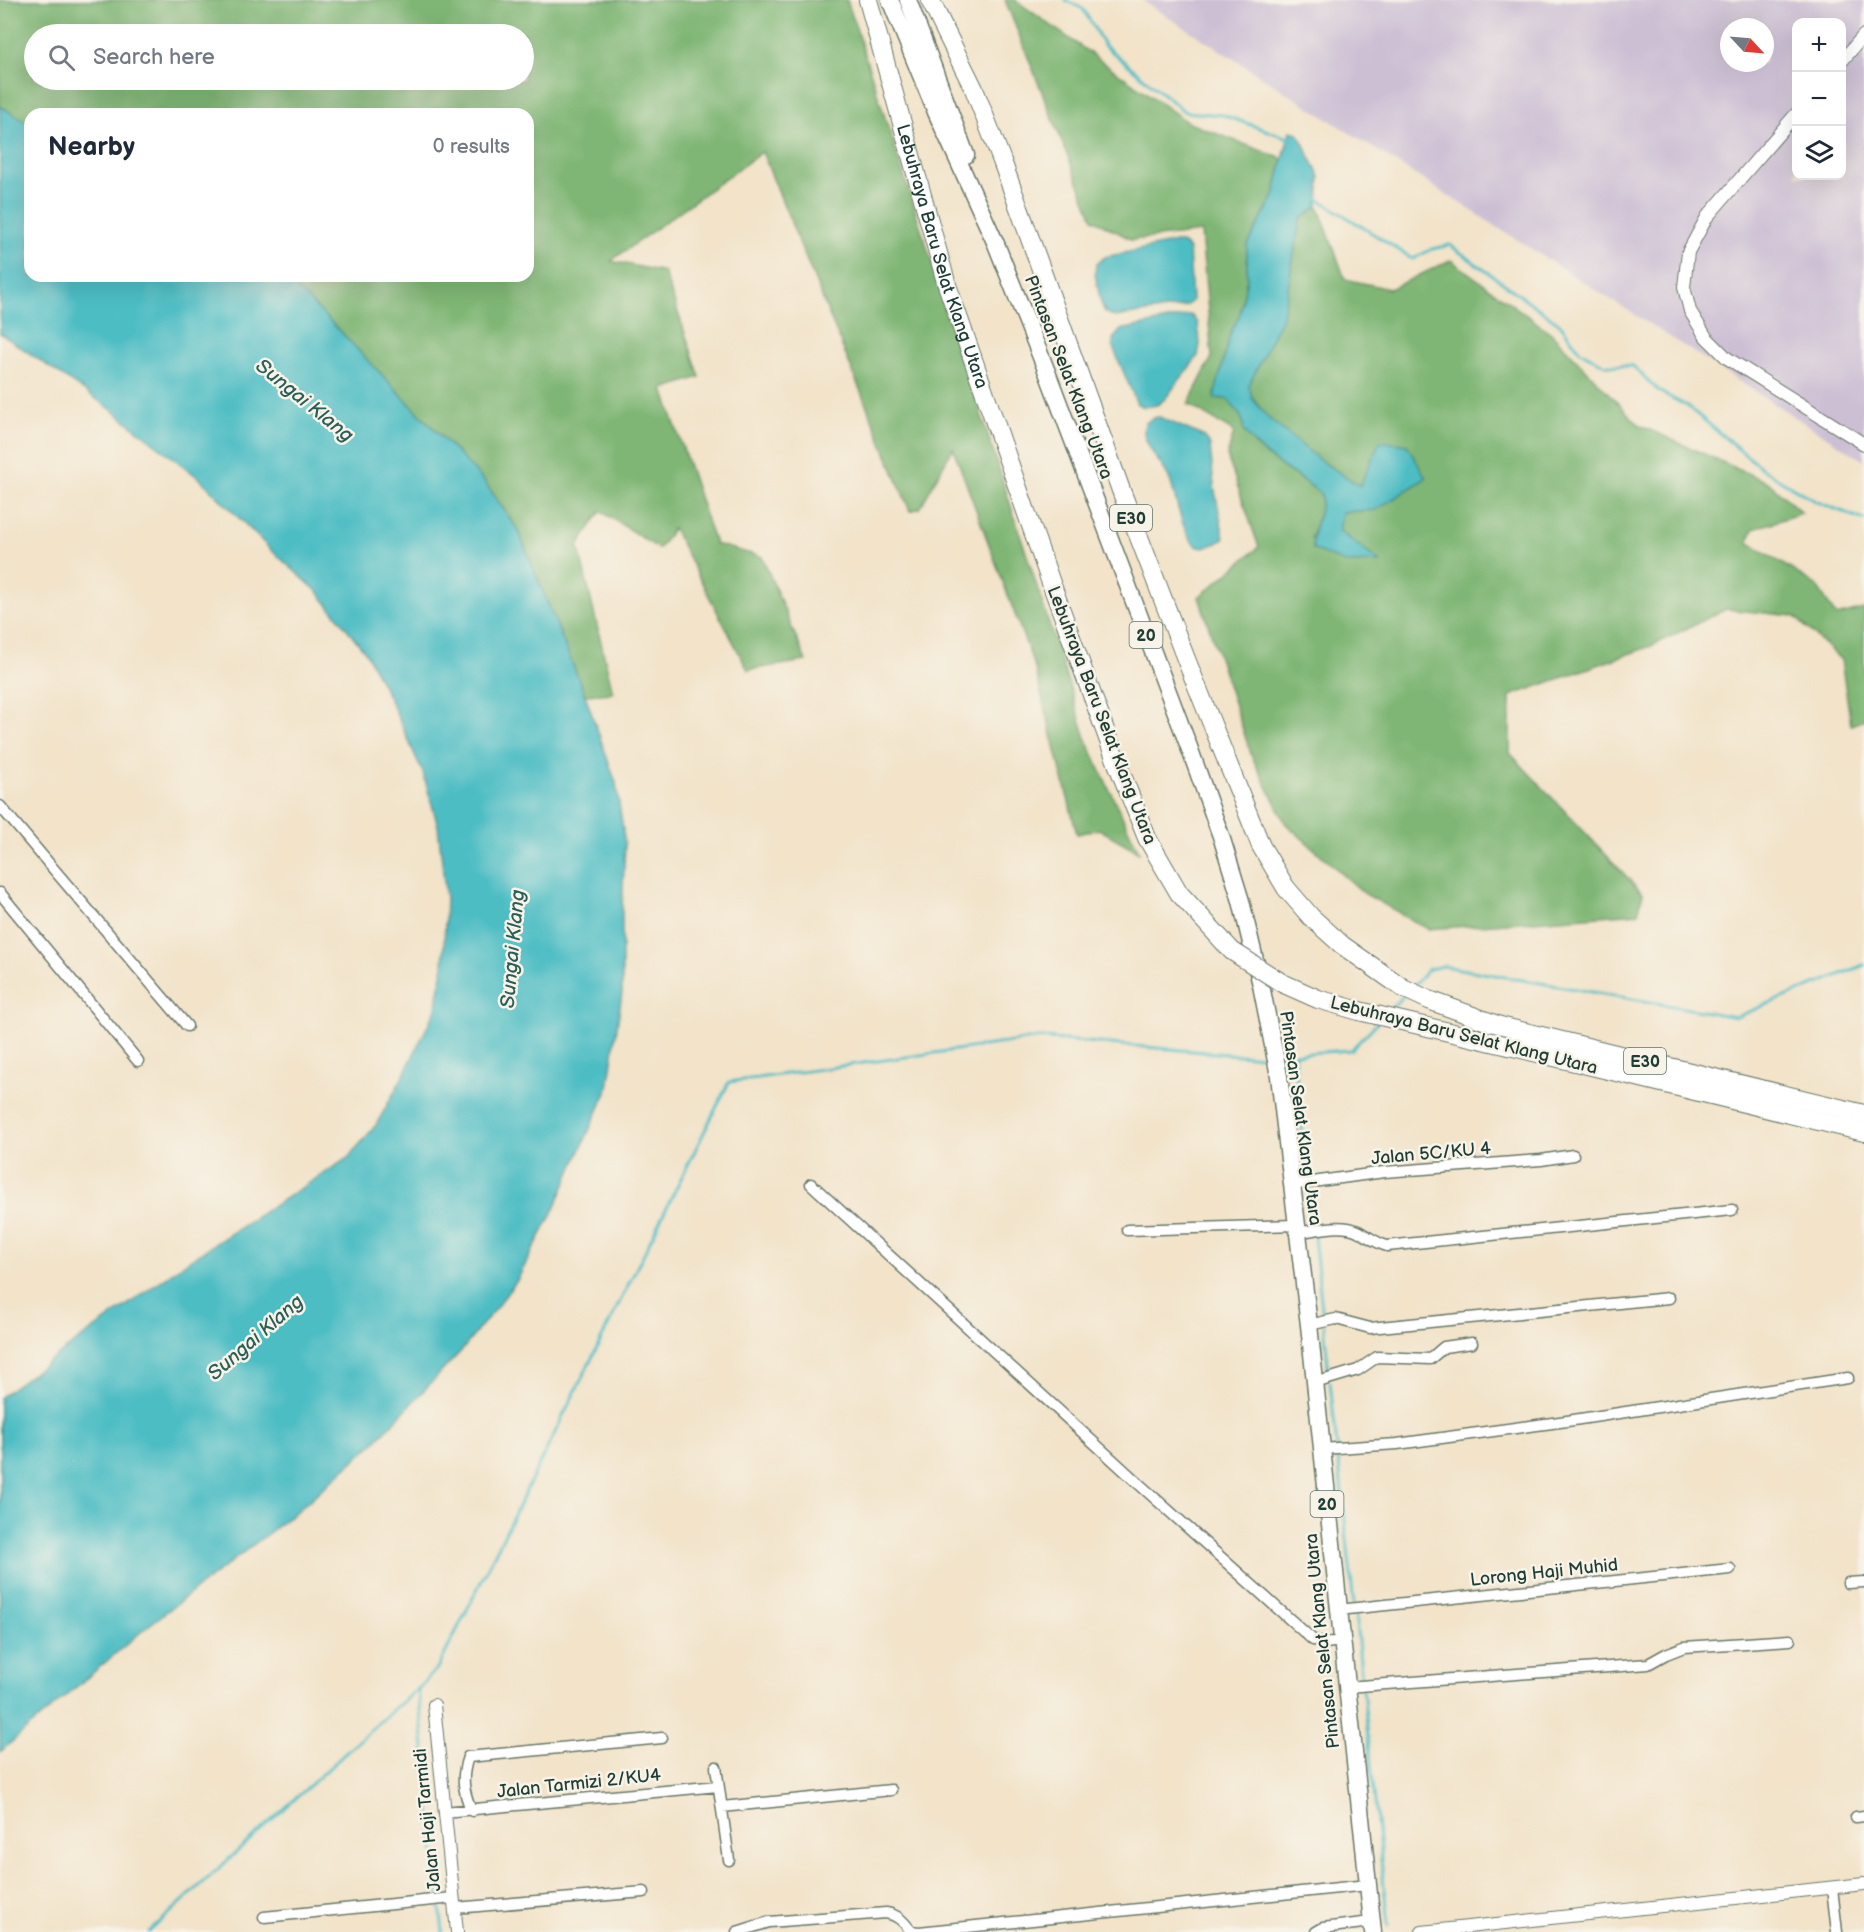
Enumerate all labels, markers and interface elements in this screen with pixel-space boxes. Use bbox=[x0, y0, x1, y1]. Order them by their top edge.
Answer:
north arrow bbox=[1720, 18, 1774, 72]
map controls bbox=[1792, 18, 1846, 180]
button: + bbox=[1792, 18, 1846, 72]
search box bbox=[24, 24, 534, 90]
icon: search bbox=[45, 41, 78, 74]
text: Search here bbox=[93, 44, 215, 71]
button: − bbox=[1792, 72, 1846, 126]
street label: Lebuhraya Baru Selat Klang Utara bbox=[892, 122, 992, 391]
button: layers bbox=[1792, 126, 1846, 180]
text: Nearby bbox=[48, 132, 135, 163]
text: 0 results bbox=[433, 135, 510, 159]
street label: Pintasan Selat Klang Utara bbox=[1020, 272, 1117, 482]
water label: Sungai Klang bbox=[251, 354, 358, 448]
road number: E30 bbox=[1110, 505, 1152, 531]
street label: Lebuhraya Baru Selat Klang Utara bbox=[1042, 583, 1161, 847]
road number: 20 bbox=[1130, 622, 1162, 648]
water label: Sungai Klang bbox=[496, 889, 530, 1009]
street label: Lebuhraya Baru Selat Klang Utara bbox=[1328, 992, 1600, 1079]
street label: Pintasan Selat Klang Utara bbox=[1275, 1009, 1326, 1227]
road number: E30 bbox=[1624, 1048, 1666, 1074]
street label: Jalan 5C/KU 4 bbox=[1370, 1138, 1492, 1169]
water label: Sungai Klang bbox=[203, 1290, 308, 1386]
road number: 20 bbox=[1310, 1491, 1344, 1517]
street label: Pintasan Selat Klang Utara bbox=[1301, 1532, 1344, 1750]
street label: Lorong Haji Muhid bbox=[1469, 1554, 1619, 1591]
street label: Jalan Haji Tarmidi bbox=[410, 1747, 445, 1893]
street label: Jalan Tarmizi 2/KU4 bbox=[496, 1764, 662, 1803]

